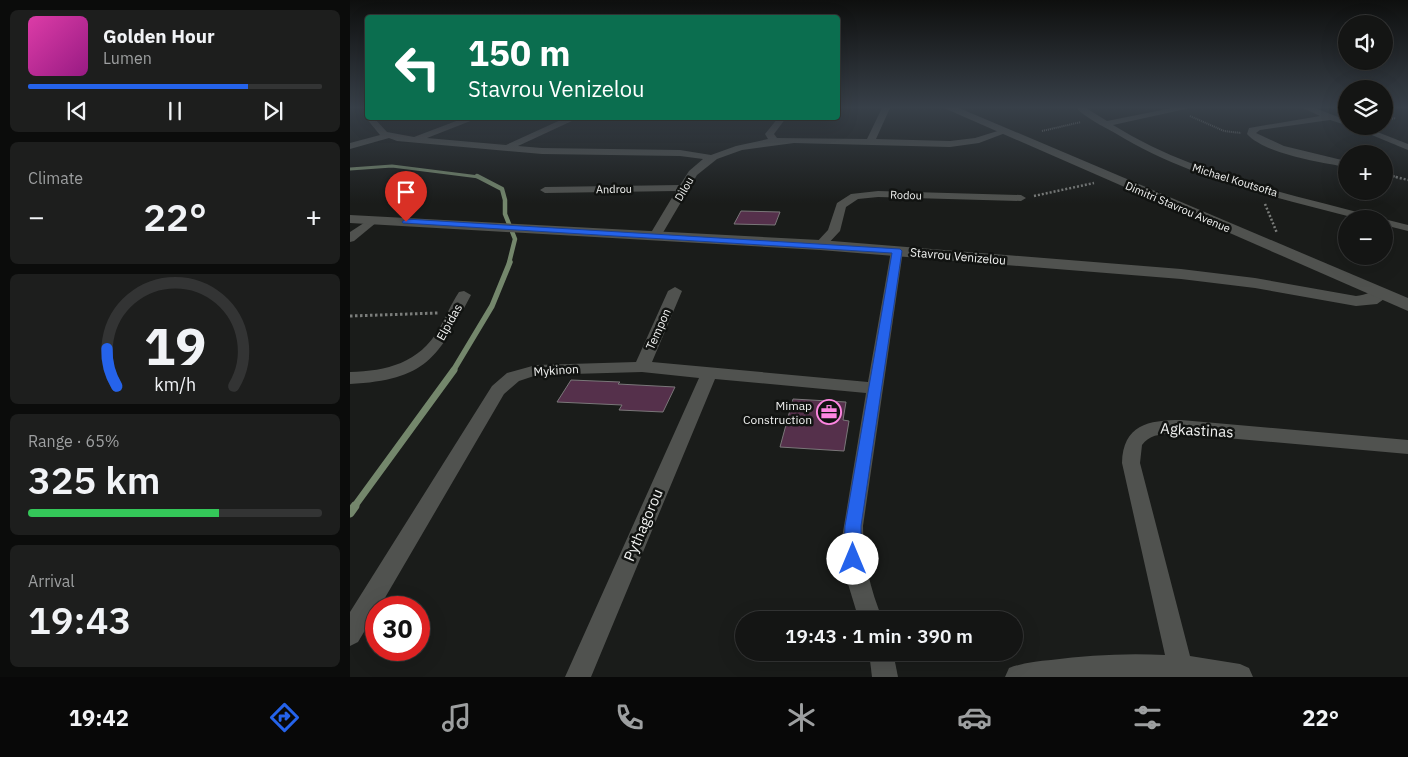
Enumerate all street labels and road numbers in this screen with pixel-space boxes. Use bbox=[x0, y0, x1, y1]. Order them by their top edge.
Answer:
street label: Michael Koutsofta bbox=[1191, 160, 1280, 200]
street label: Dilou bbox=[672, 174, 696, 204]
street label: Dimitri Stavrou Avenue bbox=[1123, 178, 1233, 236]
street label: Androu bbox=[596, 182, 632, 196]
street label: Rodou bbox=[890, 187, 922, 203]
street label: Stavrou Venizelou bbox=[909, 244, 1007, 268]
street label: Elpidas bbox=[433, 301, 465, 343]
street label: Tempon bbox=[642, 306, 674, 352]
street label: Mykinon bbox=[533, 361, 579, 379]
street label: Agkastinas bbox=[1160, 419, 1234, 441]
street label: Pythagorou bbox=[619, 486, 667, 564]

